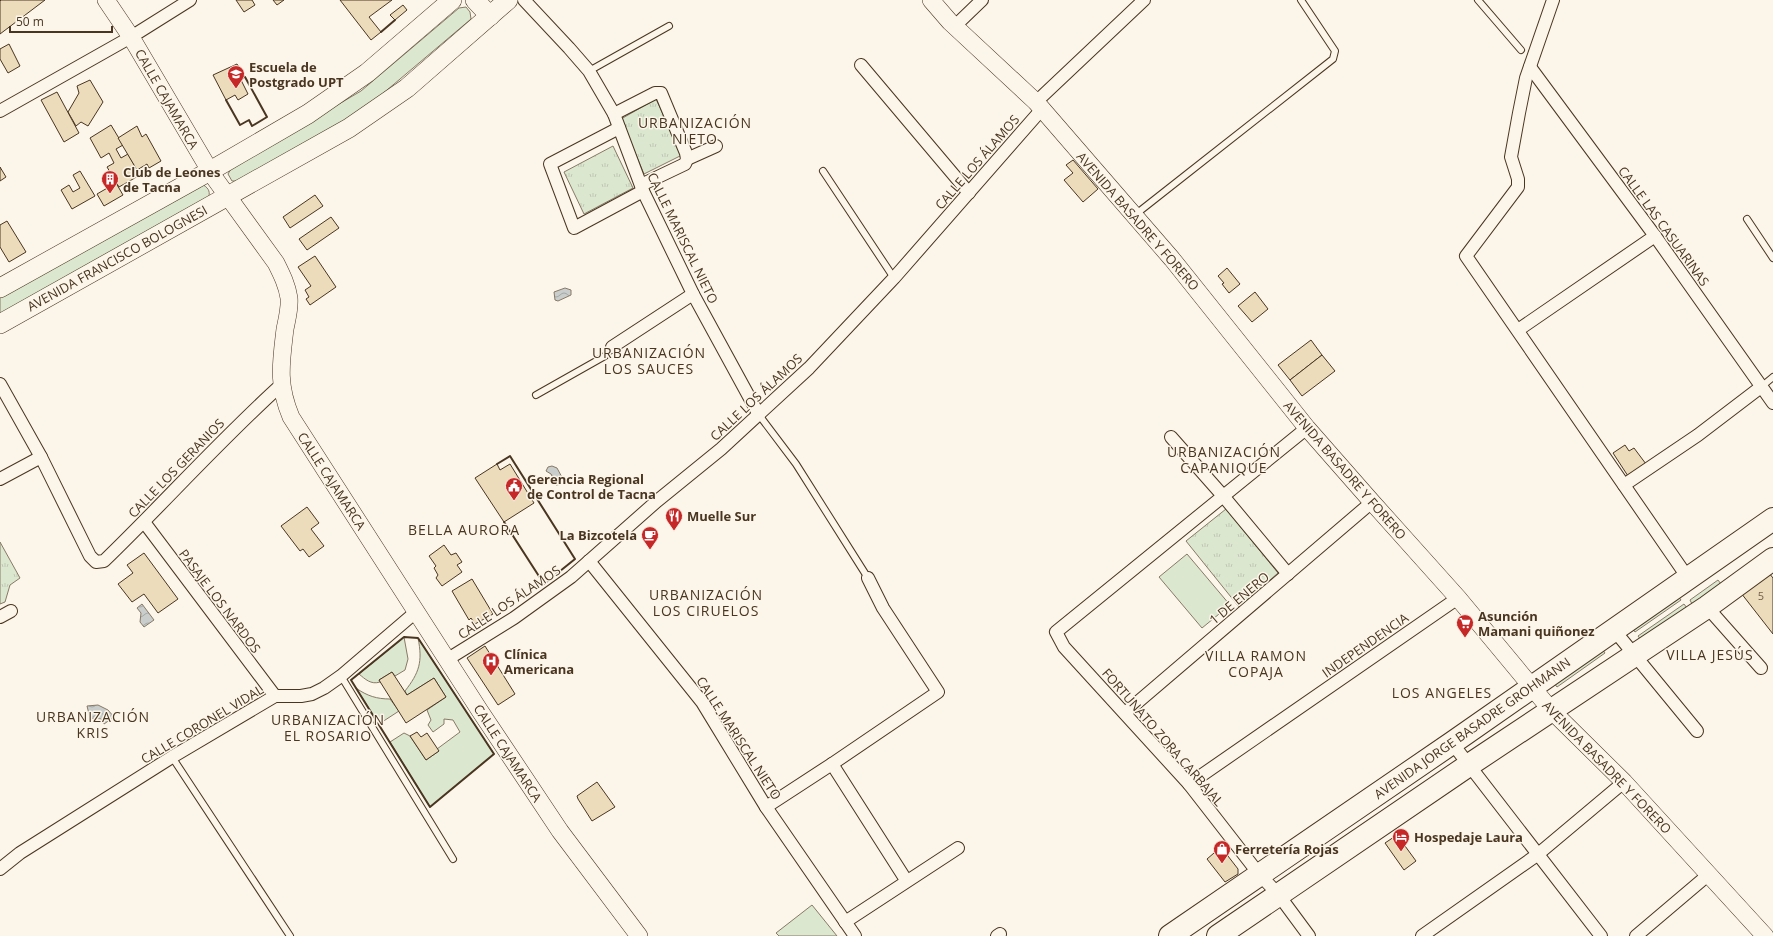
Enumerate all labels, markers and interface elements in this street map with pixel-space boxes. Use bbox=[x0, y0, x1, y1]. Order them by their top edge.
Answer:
scale bar bbox=[10, 8, 112, 34]
text: 50 m bbox=[16, 13, 44, 30]
street label: CALLE CAJAMARCA bbox=[131, 46, 203, 153]
place label: Escuela de Postgrado UPT bbox=[249, 58, 344, 91]
school or university icon: Escuela de Postgrado UPT bbox=[226, 64, 246, 89]
street label: CALLE LOS ÁLAMOS bbox=[931, 111, 1023, 213]
district label: URBANIZACIÓN NIETO bbox=[638, 113, 752, 148]
street label: AVENIDA BASADRE Y FORERO bbox=[1073, 148, 1203, 294]
street label: CALLE LAS CASUARINAS bbox=[1614, 162, 1714, 290]
place label: Club de Leones de Tacna bbox=[123, 163, 220, 196]
building icon: Club de Leones de Tacna bbox=[100, 169, 120, 194]
street label: CALLE MARISCAL NIETO bbox=[643, 169, 723, 307]
street label: AVENIDA FRANCISCO BOLOGNESI bbox=[24, 201, 210, 315]
district label: URBANIZACIÓN LOS SAUCES bbox=[592, 343, 706, 378]
street label: CALLE LOS ÁLAMOS bbox=[706, 349, 806, 445]
street label: AVENIDA BASADRE Y FORERO bbox=[1280, 397, 1410, 543]
street label: CALLE LOS GERANIOS bbox=[124, 414, 228, 522]
street label: CALLE CAJAMARCA bbox=[294, 429, 371, 534]
district label: URBANIZACIÓN CAPANIQUE bbox=[1167, 442, 1281, 477]
place label: Gerencia Regional de Control de Tacna bbox=[527, 470, 656, 503]
public building icon: Gerencia Regional de Control de Tacna bbox=[504, 476, 524, 501]
restaurant icon: Muelle Sur bbox=[664, 506, 684, 531]
place label: Muelle Sur bbox=[687, 507, 756, 525]
district label: BELLA AURORA bbox=[408, 520, 520, 539]
cafe icon: La Bizcotela bbox=[640, 525, 660, 550]
place label: La Bizcotela bbox=[560, 526, 637, 544]
street label: PASAJE LOS NARDOS bbox=[175, 545, 265, 657]
street label: CALLE LOS ÁLAMOS bbox=[454, 561, 564, 643]
street label: 1 DE ENERO bbox=[1205, 568, 1273, 628]
district label: URBANIZACIÓN LOS CIRUELOS bbox=[649, 585, 763, 620]
house number: 5 bbox=[1758, 588, 1764, 603]
place label: Asunción Mamani quiñonez bbox=[1478, 607, 1595, 640]
street label: INDEPENDENCIA bbox=[1318, 608, 1412, 681]
supermarket icon: Asunción Mamani quiñonez bbox=[1455, 613, 1475, 638]
place label: Clínica Americana bbox=[504, 645, 574, 678]
district label: VILLA JESÚS bbox=[1666, 645, 1754, 664]
district label: VILLA RAMON COPAJA bbox=[1205, 646, 1307, 681]
hospital icon: Clínica Americana bbox=[481, 651, 501, 676]
street label: AVENIDA JORGE BASADRE GROHMANN bbox=[1370, 653, 1574, 803]
street label: FORTUNATO ZORA CARBAJAL bbox=[1098, 664, 1228, 810]
street label: CALLE MARISCAL NIETO bbox=[692, 673, 786, 803]
street label: CALLE CORONEL VIDAL bbox=[137, 680, 267, 768]
district label: LOS ANGELES bbox=[1392, 683, 1492, 702]
street label: AVENIDA BASADRE Y FORERO bbox=[1539, 697, 1675, 837]
street label: CALLE CAJAMARCA bbox=[470, 701, 547, 806]
district label: URBANIZACIÓN KRIS bbox=[36, 707, 150, 742]
district label: URBANIZACIÓN EL ROSARIO bbox=[271, 710, 385, 745]
hotel icon: Hospedaje Laura bbox=[1391, 827, 1411, 852]
place label: Hospedaje Laura bbox=[1414, 828, 1523, 846]
shop icon: Ferretería Rojas bbox=[1212, 839, 1232, 864]
place label: Ferretería Rojas bbox=[1235, 840, 1339, 858]

